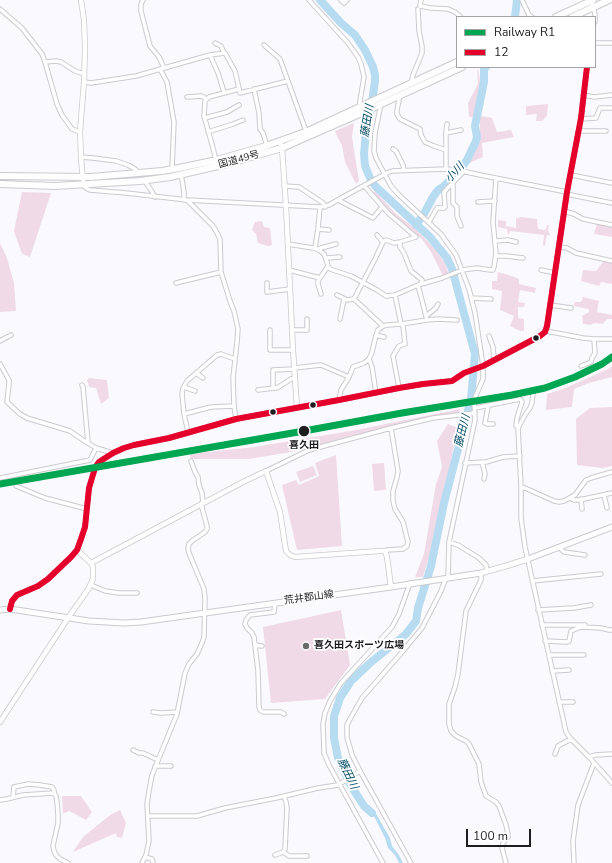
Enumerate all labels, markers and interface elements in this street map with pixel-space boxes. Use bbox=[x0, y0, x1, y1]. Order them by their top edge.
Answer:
legend bbox=[456, 16, 596, 68]
text: Railway R1 bbox=[494, 24, 555, 40]
text: 12 bbox=[494, 44, 508, 60]
water label: 藤田川 bbox=[359, 104, 377, 138]
street label: 国道49号 bbox=[217, 149, 261, 171]
water label: 小川 bbox=[443, 160, 467, 186]
unlabelled marker bbox=[531, 333, 541, 343]
unlabelled marker bbox=[308, 400, 318, 410]
unlabelled marker bbox=[268, 407, 278, 417]
water label: 藤田川 bbox=[453, 413, 473, 449]
marker: 喜久田 bbox=[297, 424, 311, 438]
place label: 喜久田 bbox=[289, 440, 319, 452]
street label: 荒井郡山線 bbox=[283, 589, 335, 607]
place label: 喜久田スポーツ広場 bbox=[314, 640, 404, 652]
marker: 喜久田スポーツ広場 bbox=[301, 641, 311, 651]
water label: 藤田川 bbox=[334, 756, 360, 792]
scale bar bbox=[468, 821, 533, 847]
text: 100 m bbox=[473, 828, 508, 844]

